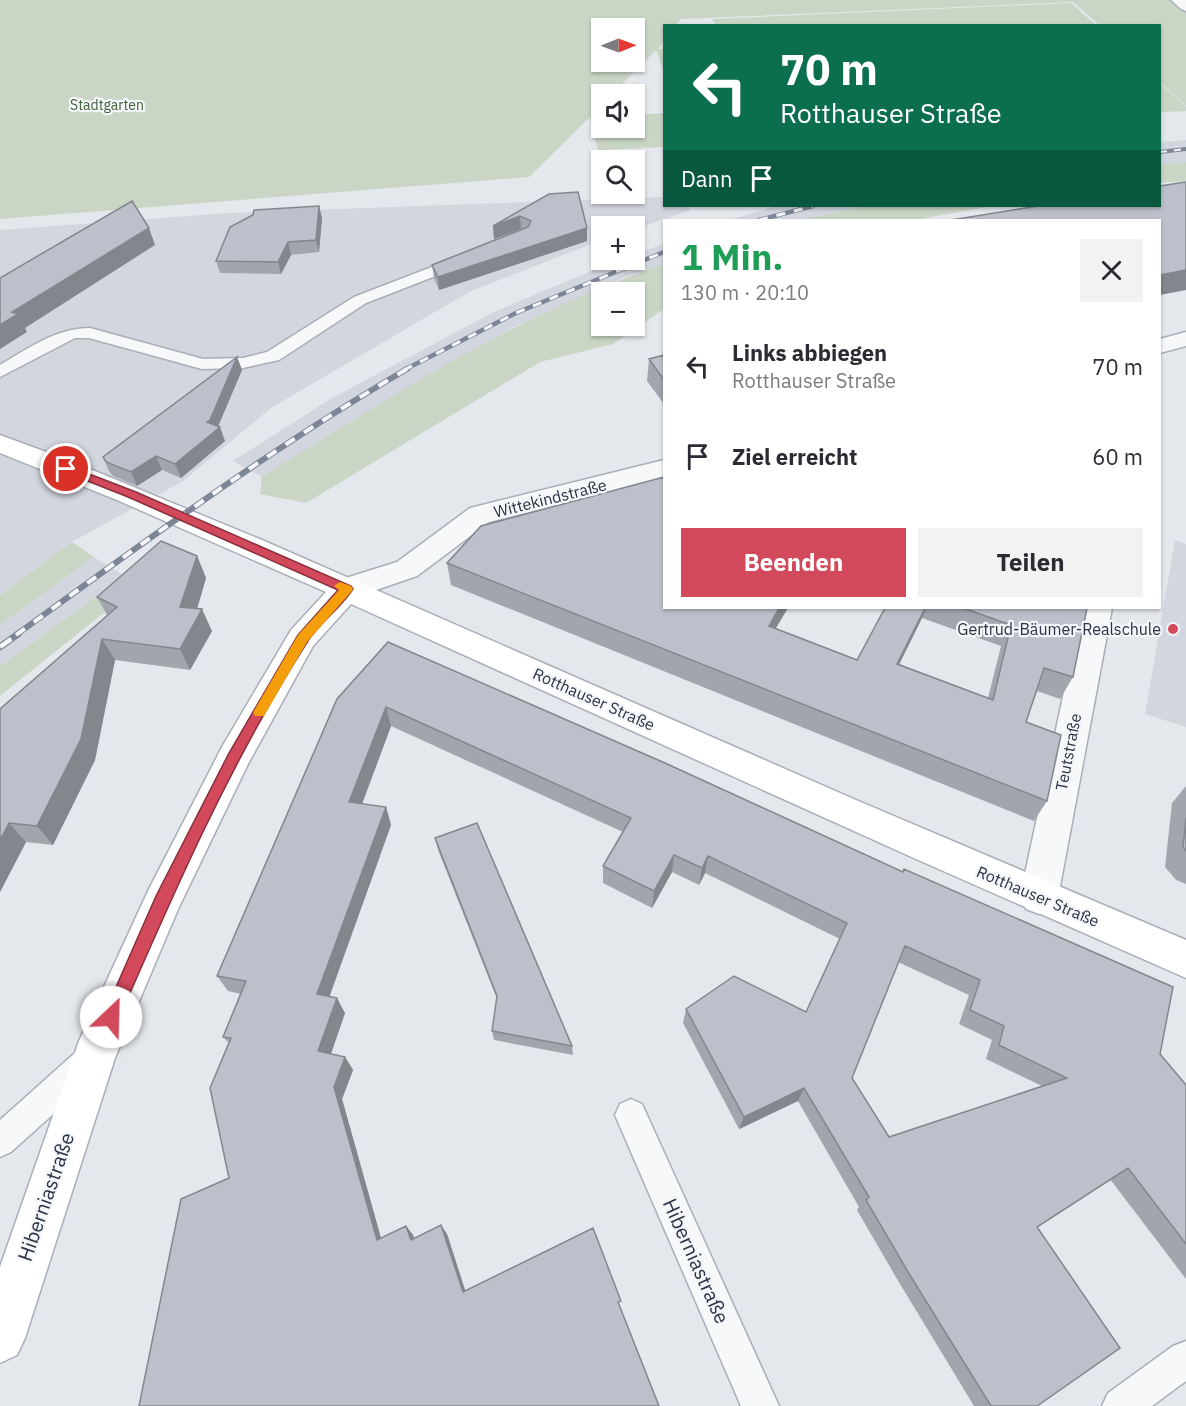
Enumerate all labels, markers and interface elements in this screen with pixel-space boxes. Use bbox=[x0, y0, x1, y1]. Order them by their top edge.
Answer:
north arrow bbox=[591, 18, 645, 72]
map controls bbox=[591, 18, 645, 336]
text: 70 m bbox=[780, 42, 878, 97]
icon: left bbox=[681, 48, 759, 126]
button: sound bbox=[591, 84, 645, 138]
text: Rotthauser Straße bbox=[780, 95, 1002, 130]
park label: Stadtgarten bbox=[70, 96, 144, 114]
button: search bbox=[591, 150, 645, 204]
icon: arrive bbox=[745, 162, 778, 195]
text: Dann bbox=[681, 164, 733, 193]
button: + bbox=[591, 216, 645, 270]
text: 1 Min. bbox=[681, 233, 784, 280]
button: close bbox=[1080, 239, 1143, 302]
text: 130 m · 20:10 bbox=[681, 279, 809, 306]
button: − bbox=[591, 282, 645, 336]
text: Links abbiegen bbox=[732, 338, 887, 367]
icon: left bbox=[681, 350, 714, 383]
text: 70 m bbox=[1092, 352, 1143, 381]
text: Rotthauser Straße bbox=[732, 367, 896, 394]
icon: arrive bbox=[681, 440, 714, 473]
text: Ziel erreicht bbox=[732, 442, 857, 471]
text: 60 m bbox=[1092, 442, 1143, 471]
pin bbox=[40, 443, 91, 494]
icon: arrive bbox=[49, 452, 82, 485]
street label: Wittekindstraße bbox=[492, 474, 609, 522]
button: Beenden bbox=[681, 528, 906, 597]
button: Teilen bbox=[918, 528, 1143, 597]
place label: Gertrud-Bäumer-Realschule bbox=[957, 619, 1161, 639]
marker: Gertrud-Bäumer-Realschule bbox=[1166, 622, 1180, 636]
street label: Rotthauser Straße bbox=[530, 663, 658, 735]
street label: Teutstraße bbox=[1051, 711, 1085, 792]
street label: Rotthauser Straße bbox=[974, 861, 1103, 931]
position arrow bbox=[79, 985, 143, 1049]
street label: Hiberniastraße bbox=[11, 1129, 80, 1265]
street label: Hiberniastraße bbox=[657, 1194, 736, 1328]

